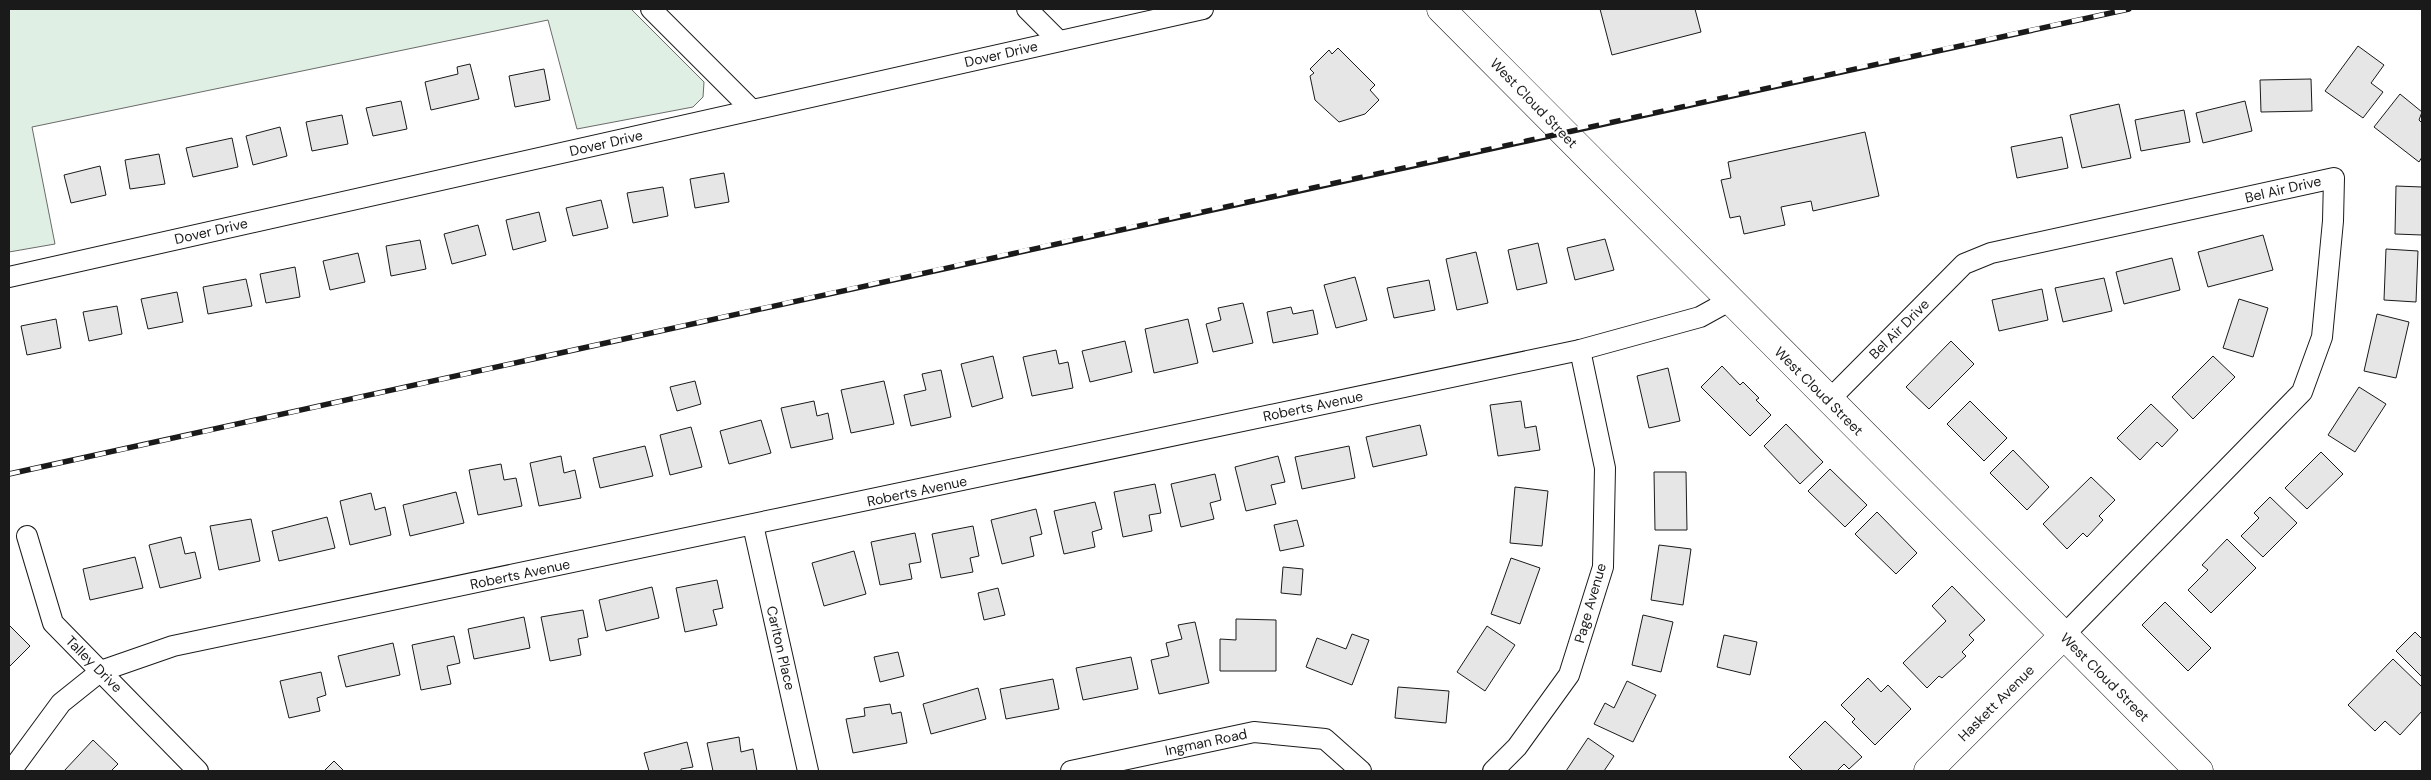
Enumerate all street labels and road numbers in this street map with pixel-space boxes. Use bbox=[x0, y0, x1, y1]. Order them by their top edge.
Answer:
street label: Dover Drive bbox=[963, 37, 1039, 71]
street label: West Cloud Street bbox=[1486, 54, 1582, 152]
street label: Dover Drive bbox=[568, 126, 644, 160]
street label: Bel Air Drive bbox=[2243, 171, 2323, 207]
street label: Dover Drive bbox=[173, 214, 249, 248]
street label: Bel Air Drive bbox=[1865, 295, 1933, 363]
street label: West Cloud Street bbox=[1771, 343, 1867, 439]
street label: Roberts Avenue bbox=[1261, 387, 1365, 425]
street label: Roberts Avenue bbox=[865, 472, 969, 510]
street label: Roberts Avenue bbox=[468, 555, 572, 593]
street label: Page Avenue bbox=[1570, 561, 1610, 645]
street label: Carlton Place bbox=[763, 604, 799, 692]
street label: West Cloud Street bbox=[2057, 629, 2153, 725]
street label: Talley Drive bbox=[62, 632, 126, 696]
street label: Haskett Avenue bbox=[1954, 661, 2038, 745]
street label: Ingman Road bbox=[1163, 725, 1249, 759]

